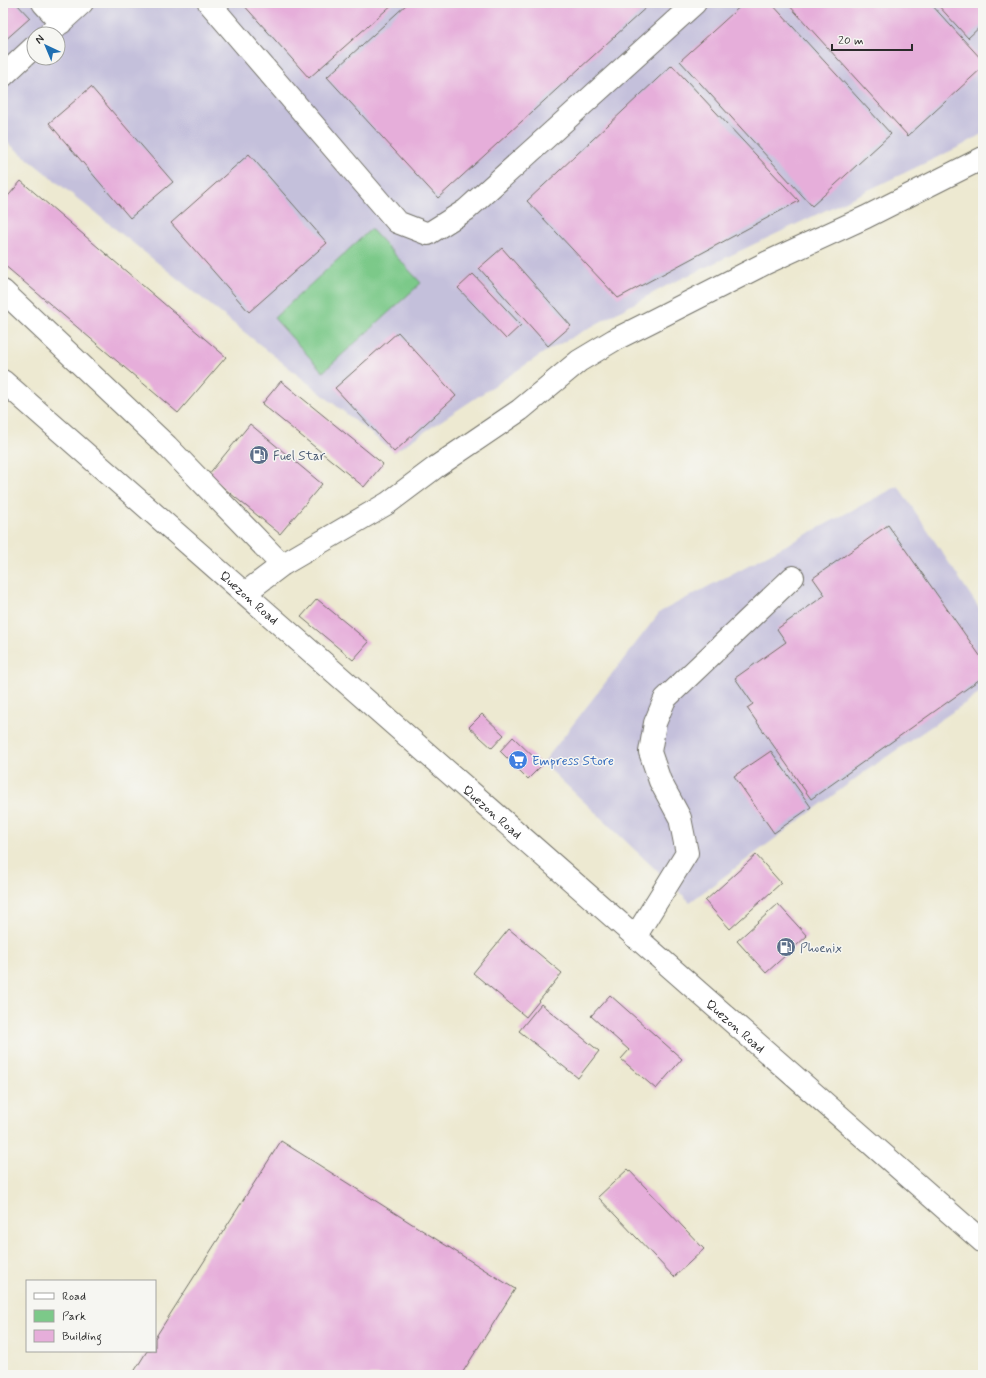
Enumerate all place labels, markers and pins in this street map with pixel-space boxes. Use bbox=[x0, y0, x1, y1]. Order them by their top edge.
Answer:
fuel station icon: Fuel Star bbox=[248, 444, 270, 466]
place label: Fuel Star bbox=[273, 448, 326, 465]
supermarket icon: Empress Store bbox=[507, 749, 529, 771]
place label: Empress Store bbox=[532, 753, 614, 770]
fuel station icon: Phoenix bbox=[775, 936, 797, 958]
place label: Phoenix bbox=[800, 940, 842, 957]

